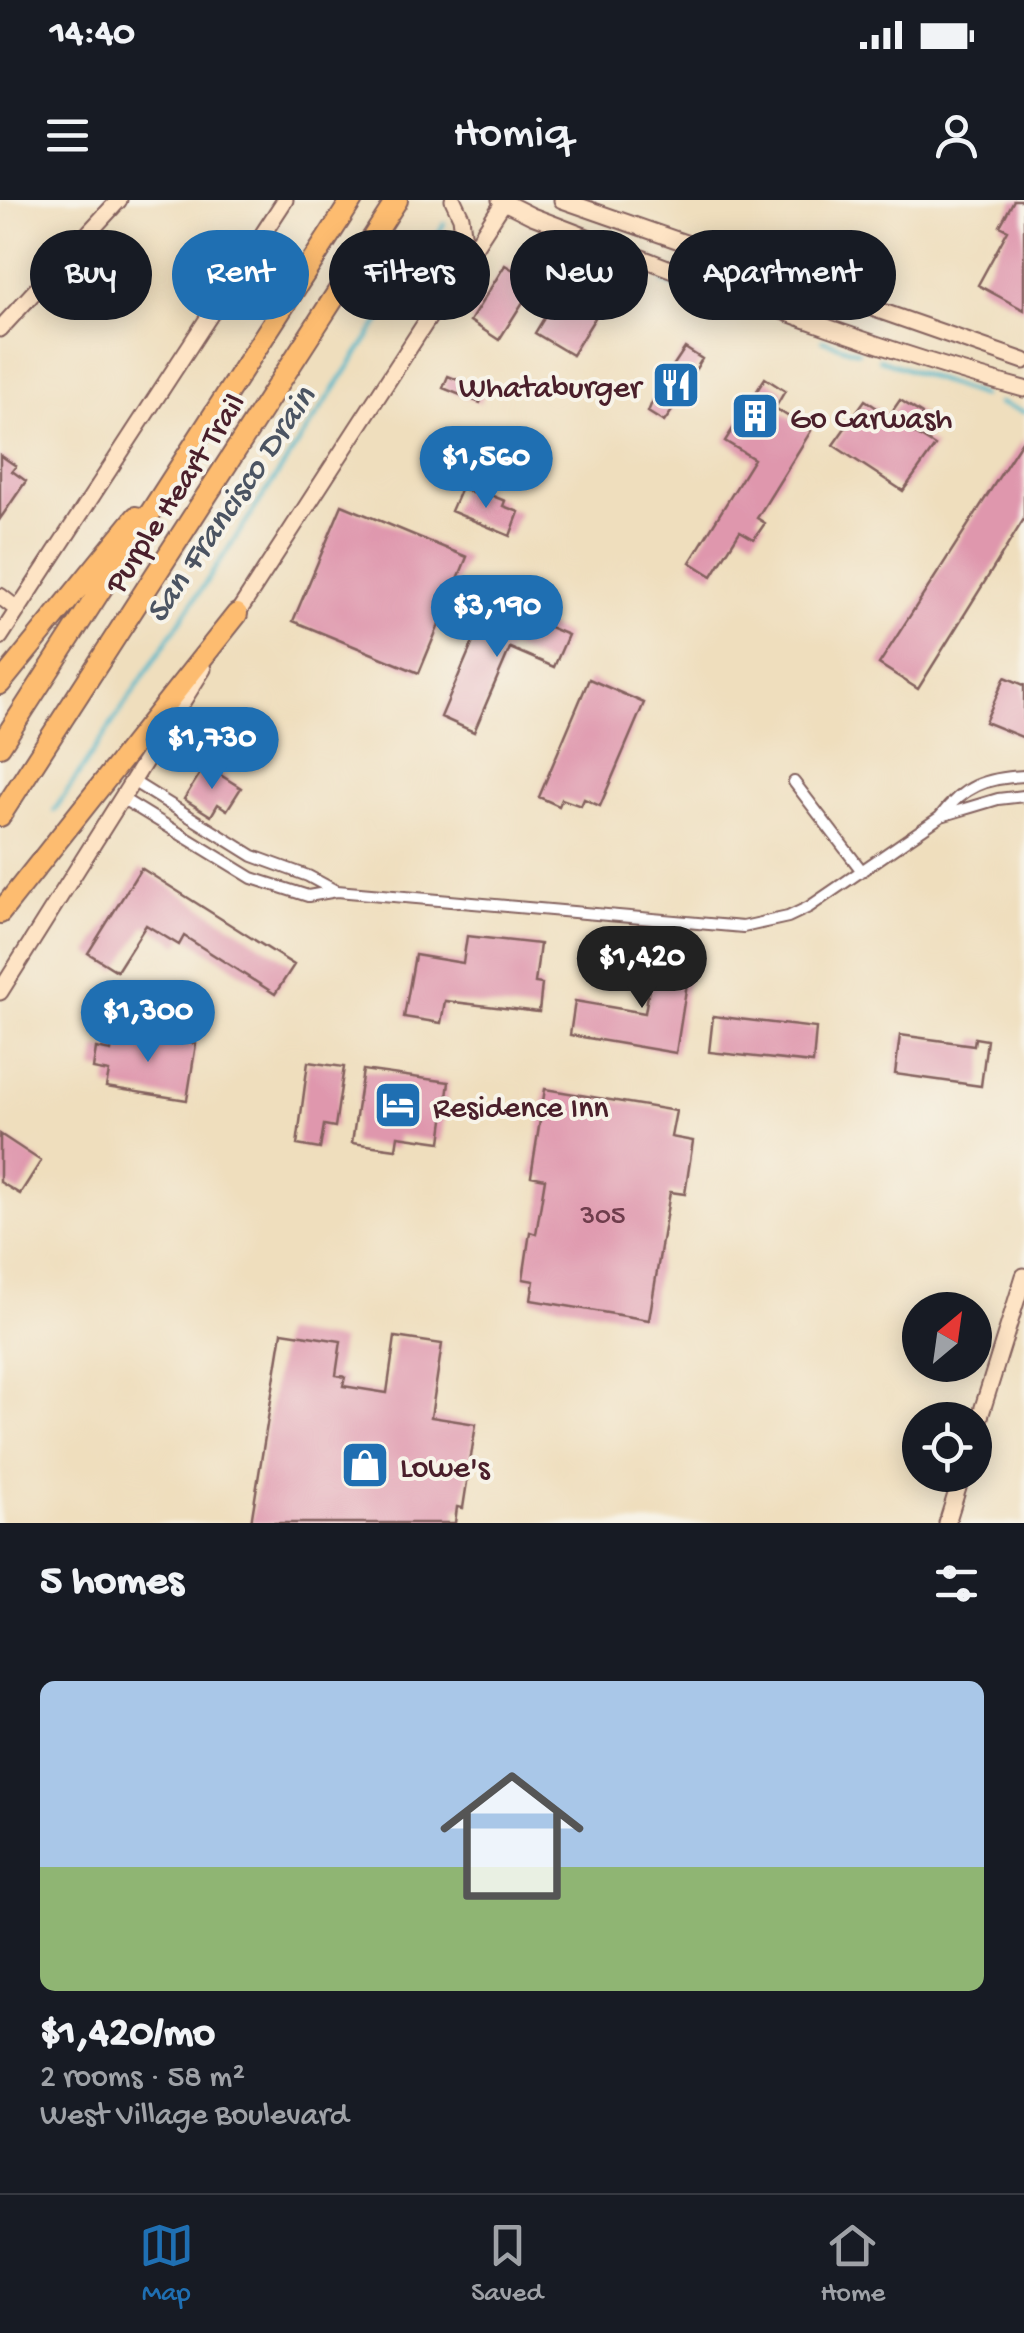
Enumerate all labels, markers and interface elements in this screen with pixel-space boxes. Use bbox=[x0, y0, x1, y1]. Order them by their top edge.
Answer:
text: 14:40 bbox=[50, 13, 135, 57]
icon: menu bbox=[40, 108, 95, 163]
icon: person bbox=[929, 108, 984, 163]
text: Homiq bbox=[453, 109, 571, 162]
chip: Buy bbox=[30, 230, 152, 320]
chip: Rent bbox=[172, 230, 309, 320]
chip: Filters bbox=[329, 230, 490, 320]
chip: New bbox=[510, 230, 648, 320]
chip: Apartment bbox=[668, 230, 896, 320]
restaurant icon: Whataburger bbox=[650, 359, 702, 411]
place label: Whataburger bbox=[459, 371, 644, 409]
water label: San Francisco Drain bbox=[138, 380, 327, 632]
street label: Purple Heart Trail bbox=[98, 388, 256, 603]
building icon: Go Carwash bbox=[729, 390, 781, 442]
place label: Go Carwash bbox=[790, 402, 952, 440]
pin: $1,560 bbox=[405, 426, 567, 511]
text: $1,560 bbox=[442, 439, 530, 477]
pin: $3,190 bbox=[416, 575, 578, 660]
text: $3,190 bbox=[453, 588, 541, 626]
pin: $1,730 bbox=[131, 707, 293, 792]
text: $1,730 bbox=[168, 720, 256, 758]
pin: $1,420 bbox=[561, 926, 723, 1011]
text: $1,420 bbox=[599, 939, 685, 977]
pin: $1,300 bbox=[67, 980, 229, 1065]
text: $1,300 bbox=[103, 993, 193, 1031]
hotel icon: Residence Inn bbox=[372, 1079, 424, 1131]
place label: Residence Inn bbox=[433, 1091, 609, 1129]
house number: 305 bbox=[579, 1201, 626, 1234]
north arrow bbox=[902, 1292, 992, 1382]
map controls bbox=[902, 1292, 992, 1492]
button: locate bbox=[902, 1402, 992, 1492]
shop icon: Lowe's bbox=[339, 1439, 391, 1491]
place label: Lowe's bbox=[400, 1451, 491, 1489]
icon: filters bbox=[929, 1556, 984, 1611]
text: 5 homes bbox=[40, 1559, 183, 1608]
icon: home bbox=[422, 1746, 602, 1926]
text: $1,420/mo bbox=[40, 2011, 215, 2060]
text: 2 rooms · 58 m² bbox=[40, 2060, 245, 2098]
text: West Village Boulevard bbox=[40, 2098, 349, 2136]
tab: Map bbox=[139, 2218, 194, 2311]
tab: Saved bbox=[471, 2218, 543, 2311]
tab: Home bbox=[820, 2218, 885, 2311]

